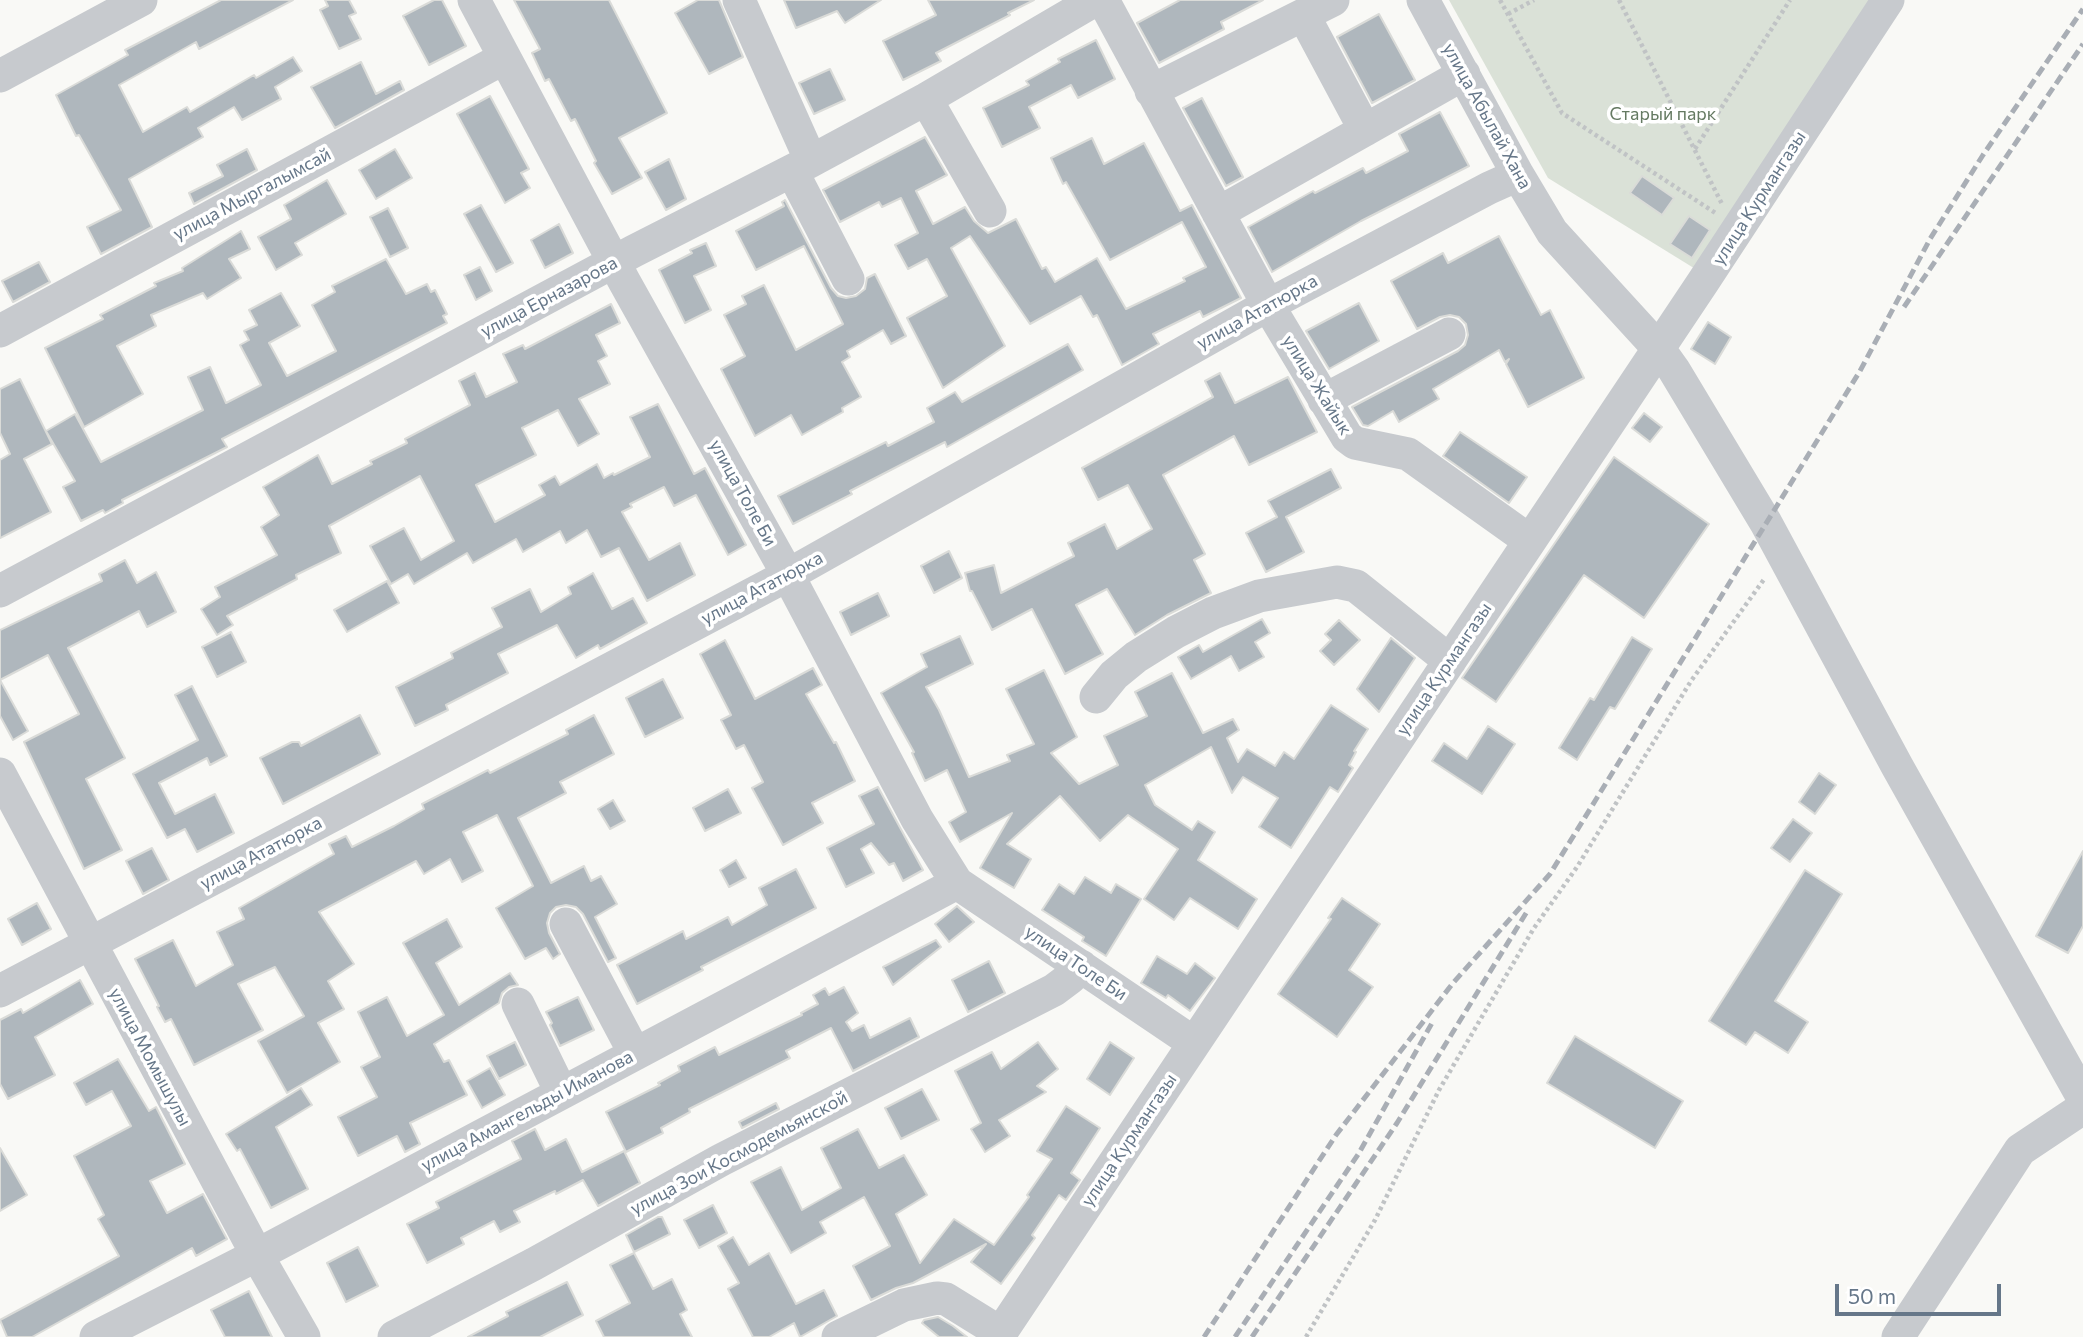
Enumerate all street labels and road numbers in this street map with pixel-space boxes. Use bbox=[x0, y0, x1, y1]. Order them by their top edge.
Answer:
street label: улица Абылай Хана bbox=[1438, 39, 1536, 193]
street label: улица Курмангазы bbox=[1708, 127, 1810, 269]
street label: улица Мыргалымсай bbox=[169, 143, 335, 245]
street label: улица Ерназарова bbox=[477, 252, 621, 342]
street label: улица Ататюрка bbox=[1193, 270, 1321, 354]
street label: улица Жайык bbox=[1278, 331, 1356, 439]
street label: улица Толе Би bbox=[705, 436, 781, 550]
street label: улица Ататюрка bbox=[697, 547, 827, 629]
street label: улица Курмангазы bbox=[1392, 599, 1496, 739]
street label: улица Ататюрка bbox=[196, 812, 326, 894]
street label: улица Толе Би bbox=[1021, 921, 1131, 1005]
street label: улица Момышулы bbox=[104, 984, 196, 1130]
street label: улица Амангельды Иманова bbox=[417, 1046, 637, 1176]
street label: улица Курмангазы bbox=[1077, 1070, 1181, 1210]
street label: улица Зои Космодемьянской bbox=[627, 1086, 851, 1220]

